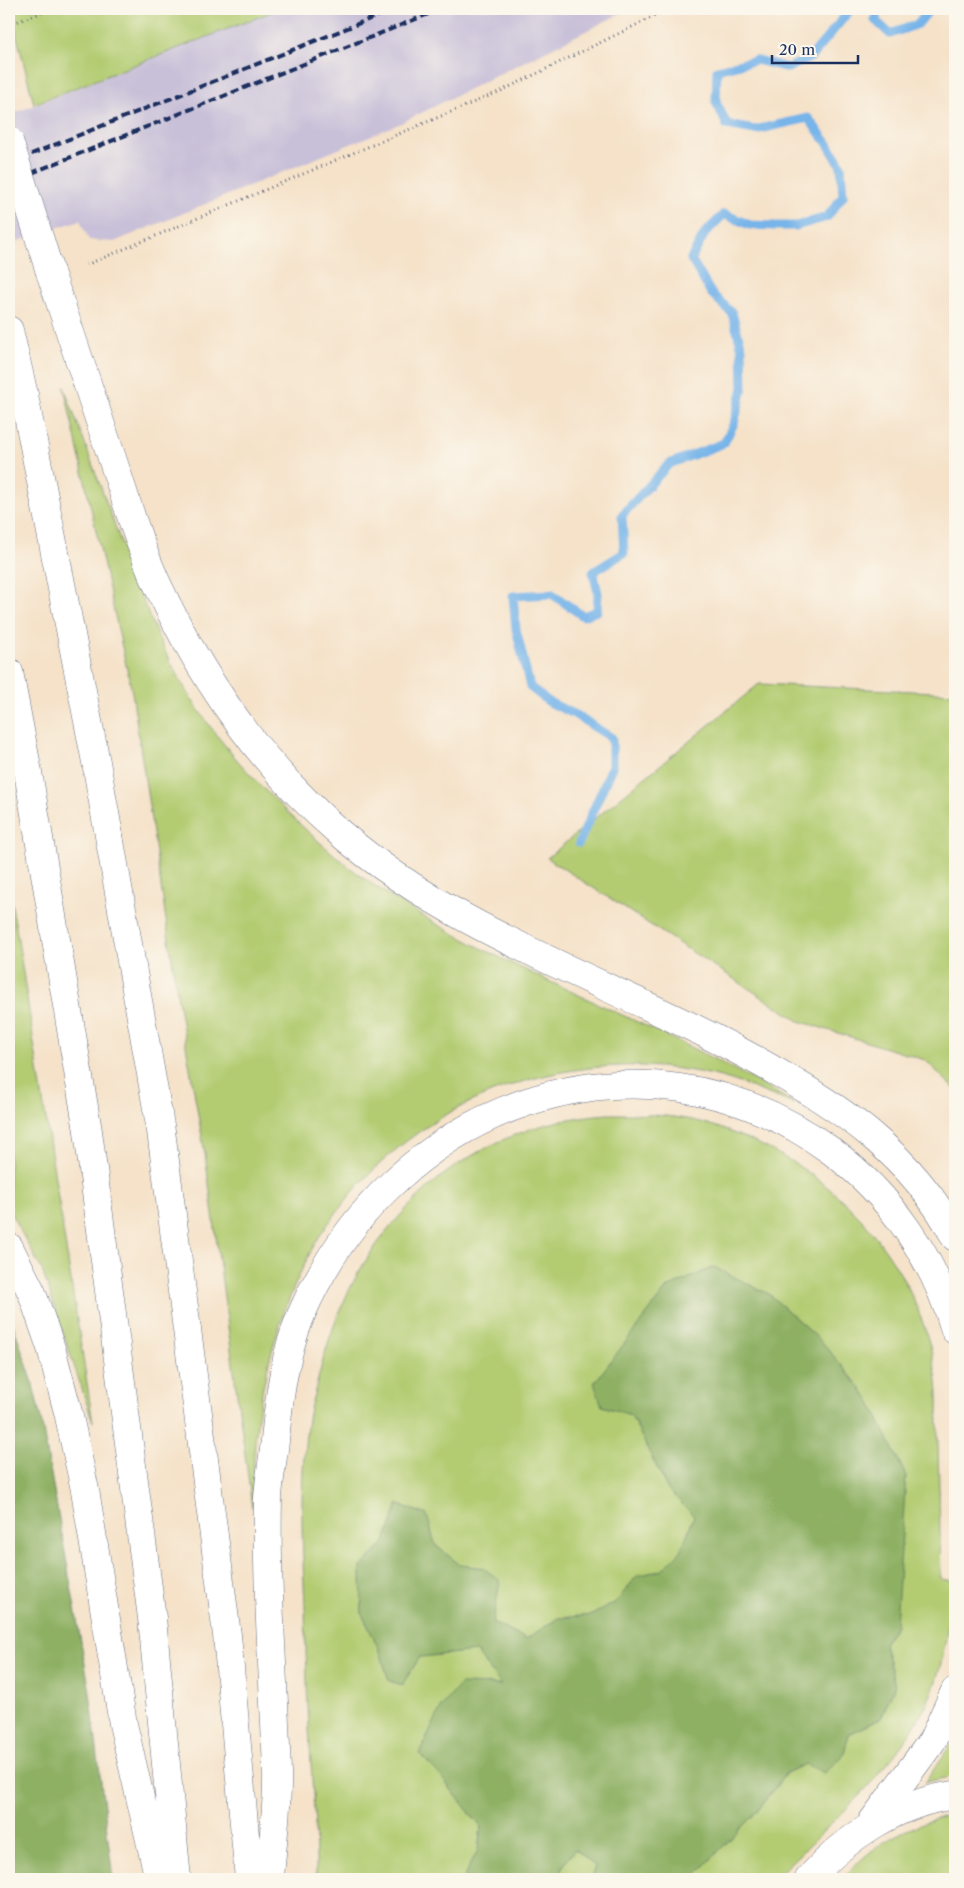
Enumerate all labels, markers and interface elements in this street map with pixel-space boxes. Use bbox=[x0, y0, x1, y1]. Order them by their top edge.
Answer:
scale bar bbox=[772, 32, 858, 64]
text: 20 m bbox=[779, 40, 815, 59]

